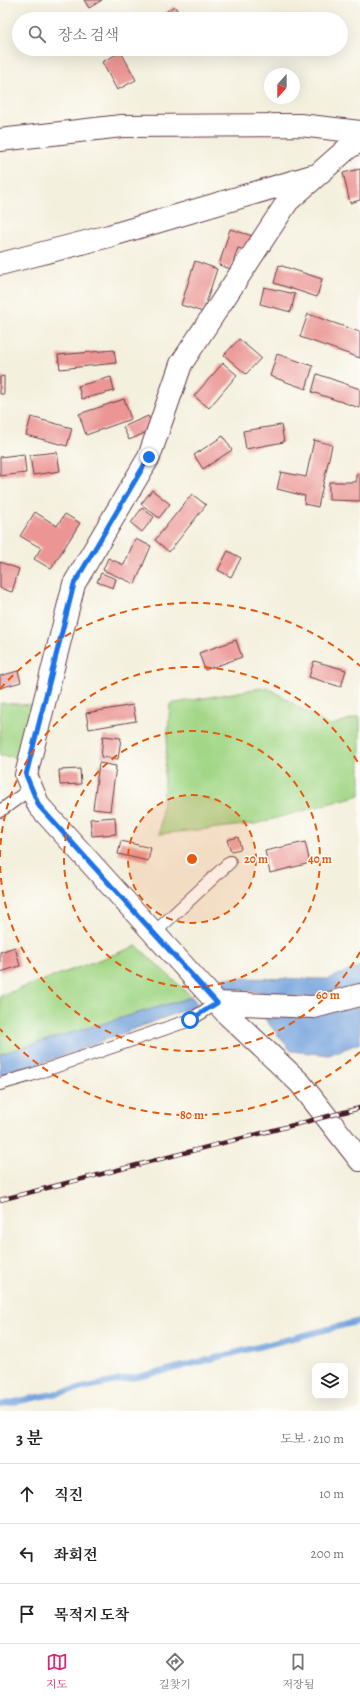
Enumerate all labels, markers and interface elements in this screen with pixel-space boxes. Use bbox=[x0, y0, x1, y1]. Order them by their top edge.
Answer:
search box bbox=[12, 12, 348, 56]
icon: search bbox=[26, 23, 48, 45]
text: 장소 검색 bbox=[58, 25, 119, 45]
north arrow bbox=[264, 68, 300, 104]
route end bbox=[140, 448, 158, 466]
text: 20 m bbox=[244, 851, 268, 867]
text: 40 m bbox=[308, 851, 332, 867]
centre of rings bbox=[185, 852, 199, 866]
text: 60 m bbox=[316, 987, 340, 1003]
route start bbox=[181, 1011, 199, 1029]
text: 80 m bbox=[180, 1107, 204, 1123]
map controls bbox=[312, 1363, 348, 1399]
button: layers bbox=[312, 1363, 348, 1399]
text: 3 분 bbox=[16, 1427, 43, 1450]
text: 도보 · 210 m bbox=[280, 1430, 344, 1447]
icon: ahead bbox=[16, 1483, 38, 1505]
text: 직진 bbox=[54, 1485, 83, 1505]
text: 10 m bbox=[319, 1485, 344, 1502]
icon: left bbox=[16, 1543, 38, 1565]
text: 좌회전 bbox=[54, 1545, 97, 1565]
text: 200 m bbox=[311, 1545, 344, 1562]
icon: arrive bbox=[16, 1603, 38, 1625]
text: 목적지 도착 bbox=[54, 1605, 129, 1625]
tab: 지도 bbox=[46, 1651, 68, 1692]
tab: 길찾기 bbox=[159, 1651, 191, 1692]
tab: 저장됨 bbox=[282, 1651, 314, 1692]

